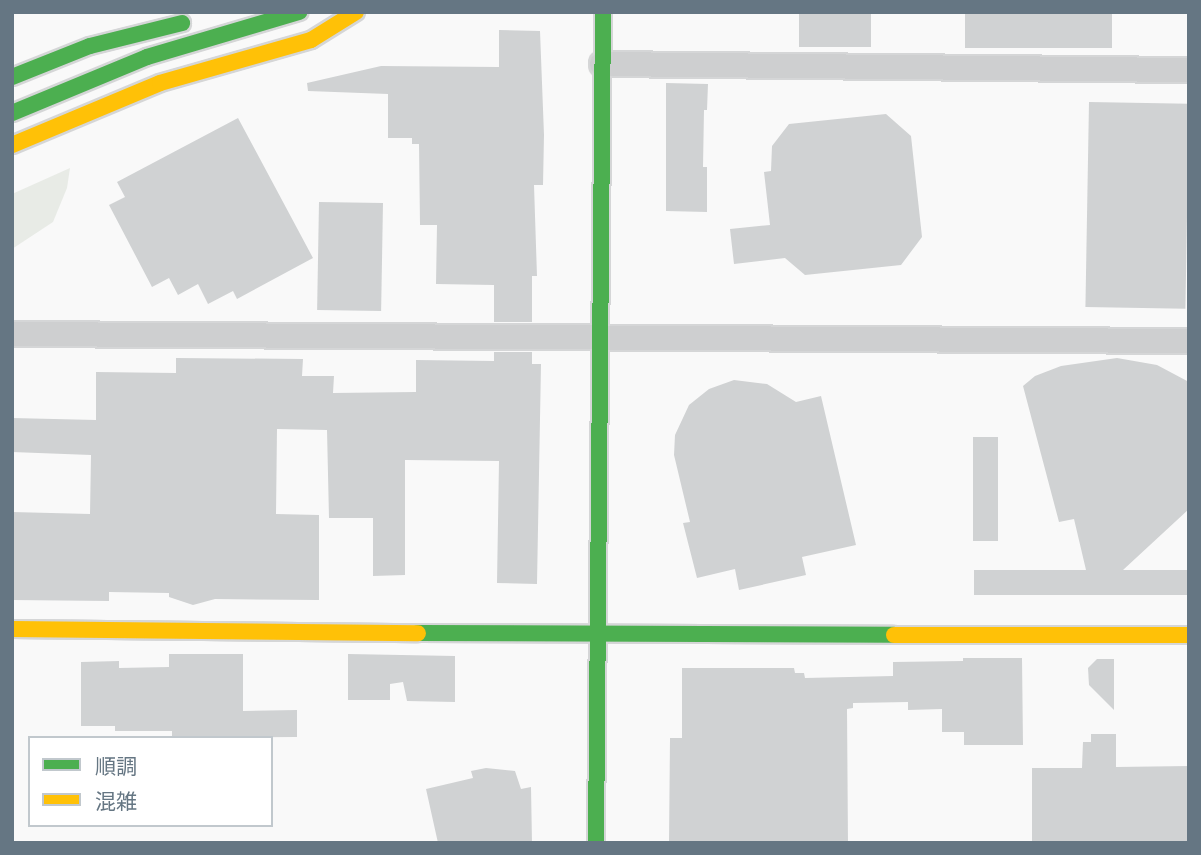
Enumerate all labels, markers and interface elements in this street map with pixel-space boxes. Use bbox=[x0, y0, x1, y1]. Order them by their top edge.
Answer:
legend bbox=[28, 736, 273, 827]
text: 順調 bbox=[95, 755, 137, 779]
text: 混雑 bbox=[95, 790, 137, 814]

